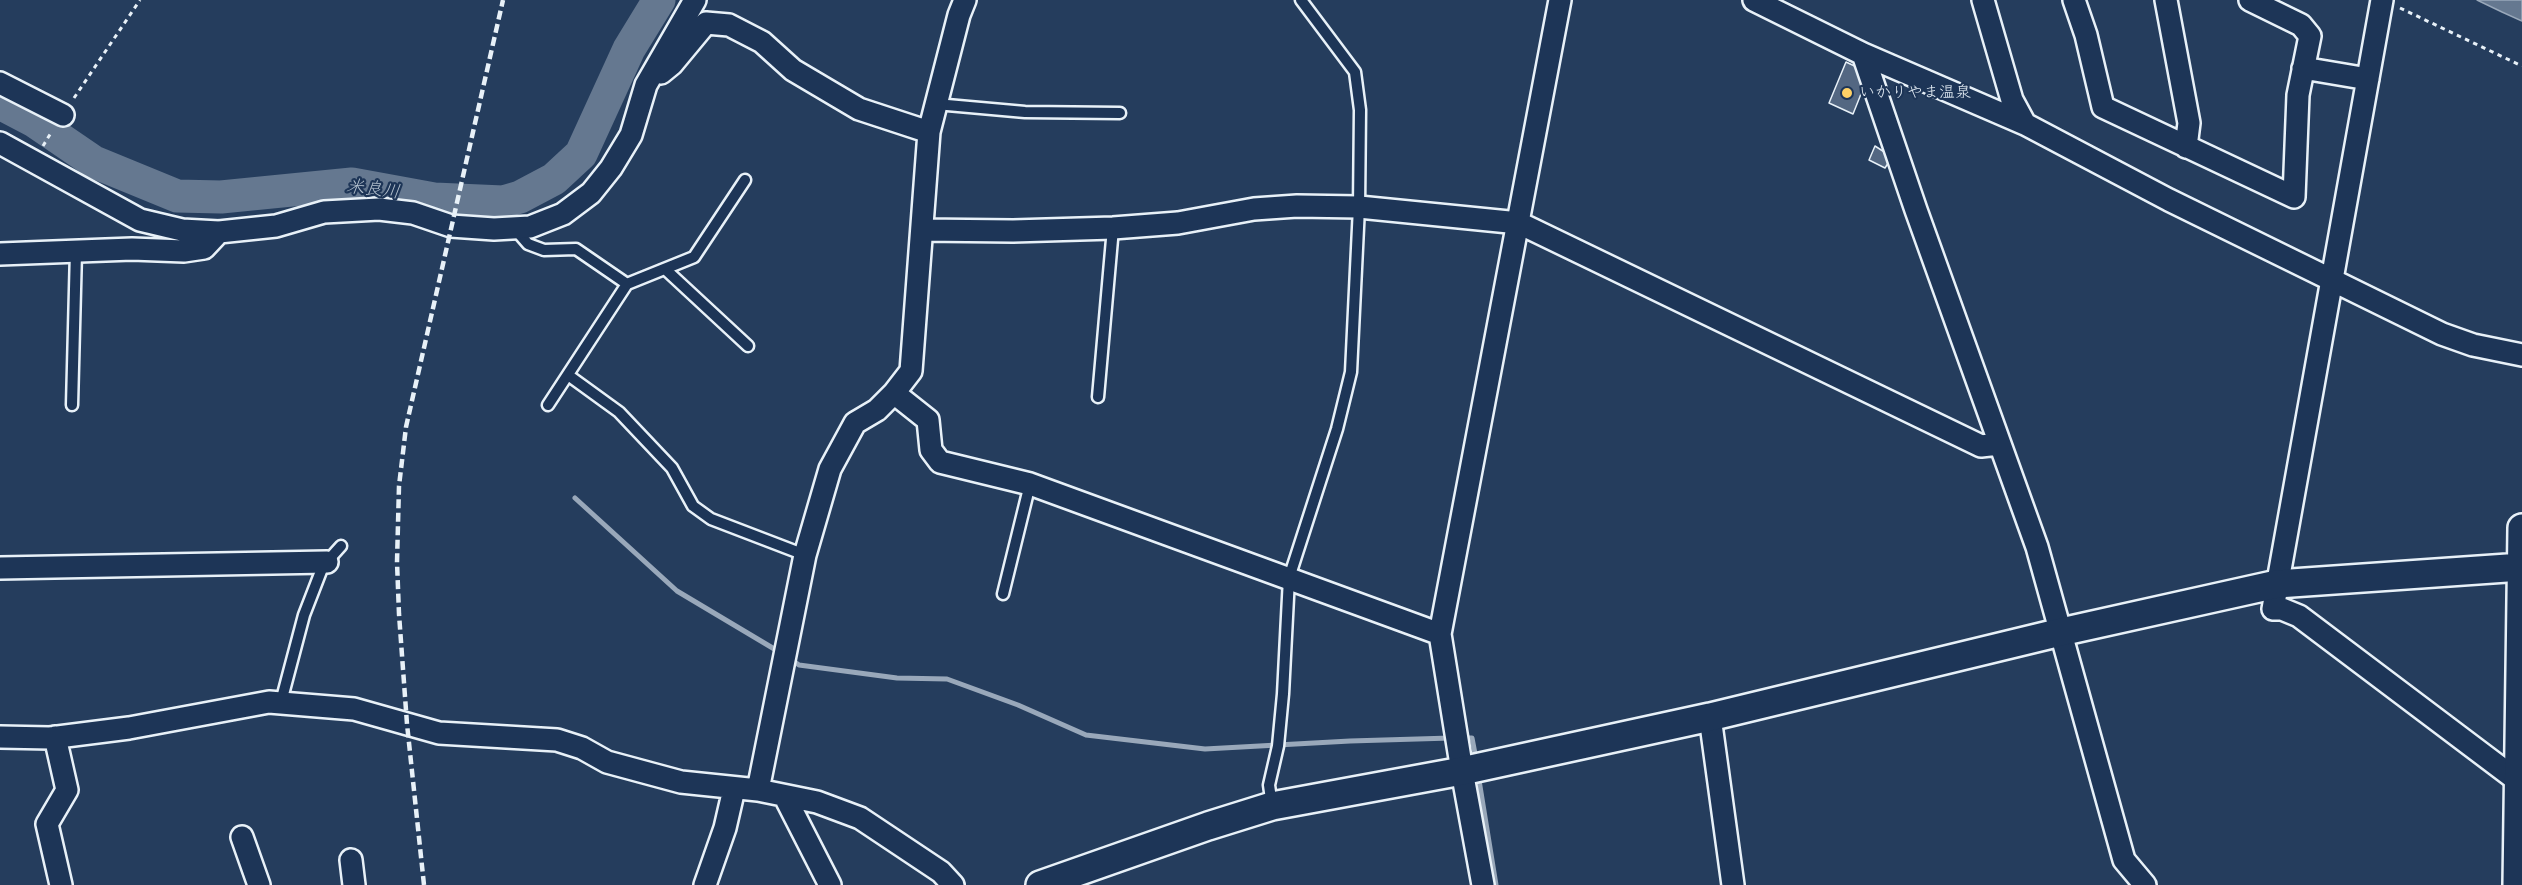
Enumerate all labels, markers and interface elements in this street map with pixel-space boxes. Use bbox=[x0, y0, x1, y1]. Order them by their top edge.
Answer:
place label: いかりやま温泉 bbox=[1859, 83, 1971, 103]
marker: いかりやま温泉 bbox=[1840, 86, 1854, 100]
water label: 米良川 bbox=[345, 176, 401, 204]

